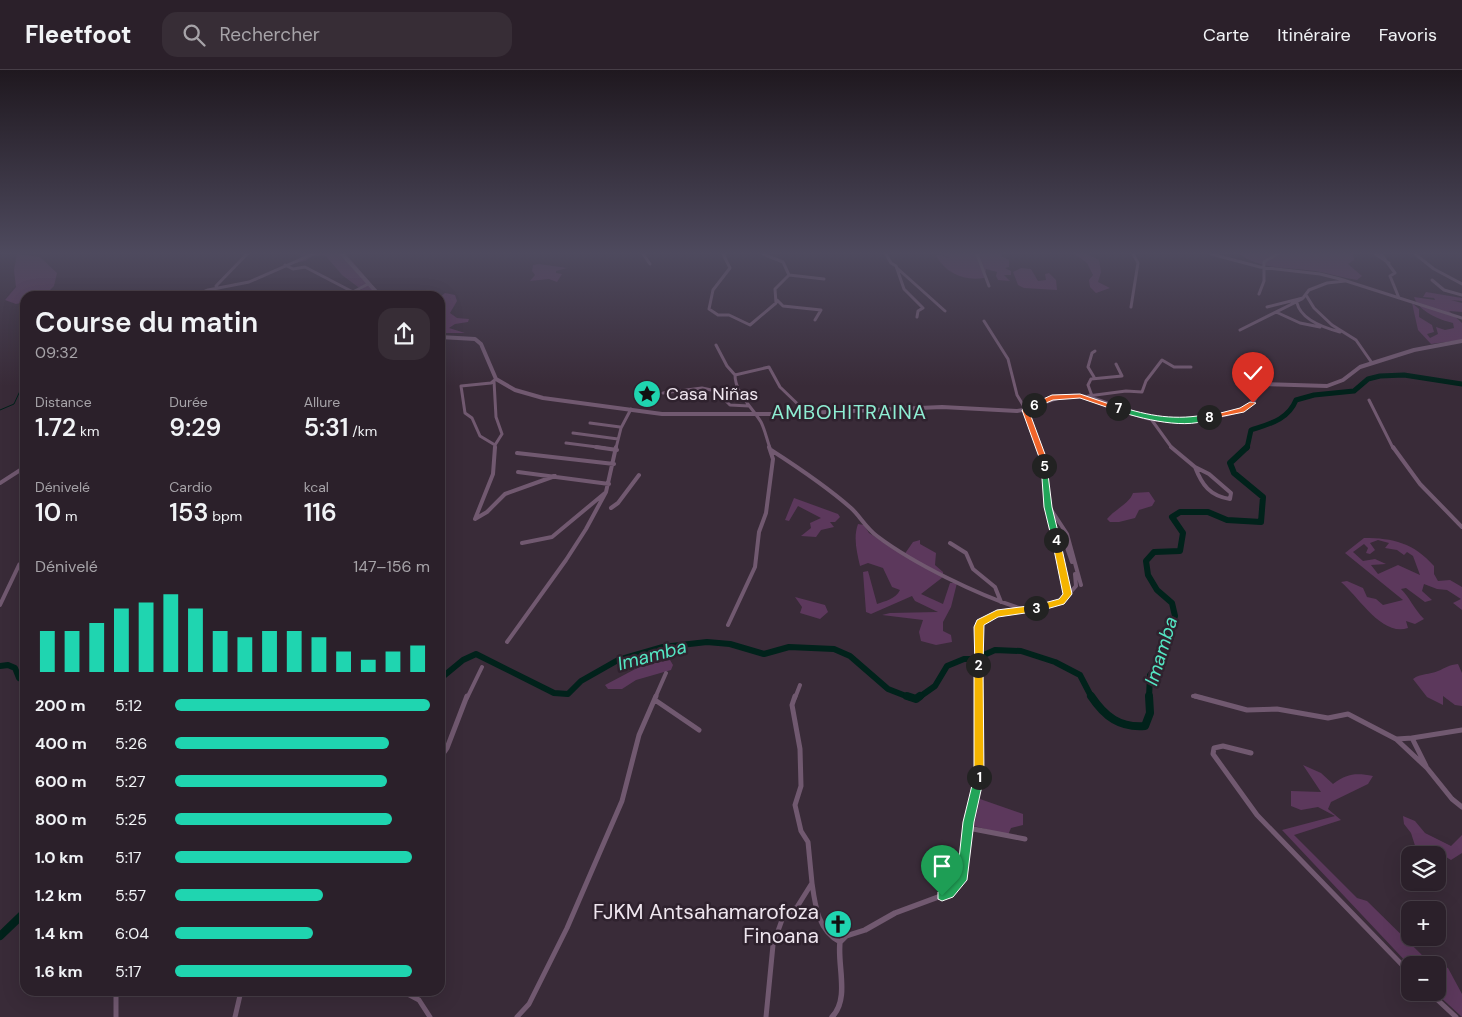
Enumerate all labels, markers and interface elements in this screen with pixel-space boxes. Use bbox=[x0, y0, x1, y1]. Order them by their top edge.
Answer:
search box bbox=[162, 12, 512, 57]
text: Fleetfoot bbox=[25, 19, 132, 50]
icon: search bbox=[180, 21, 208, 49]
text: Rechercher bbox=[220, 22, 320, 47]
text: Carte bbox=[1203, 23, 1249, 47]
text: Itinéraire bbox=[1277, 23, 1351, 47]
text: Favoris bbox=[1379, 23, 1437, 47]
text: Course du matin bbox=[35, 304, 258, 341]
button: share bbox=[378, 308, 430, 360]
text: 09:32 bbox=[35, 342, 78, 363]
pin bbox=[1232, 352, 1274, 403]
icon: check bbox=[1239, 359, 1267, 387]
place icon: Casa Niñas bbox=[632, 379, 662, 409]
place label: Casa Niñas bbox=[666, 382, 758, 406]
pin: 6 bbox=[1022, 392, 1046, 418]
text: Distance bbox=[35, 393, 92, 411]
text: Durée bbox=[169, 393, 208, 411]
text: Allure bbox=[304, 393, 340, 411]
text: 6 bbox=[1030, 396, 1039, 414]
pin: 7 bbox=[1106, 396, 1130, 420]
district label: AMBOHITRAINA bbox=[771, 399, 927, 425]
text: 7 bbox=[1115, 399, 1122, 417]
pin: 8 bbox=[1196, 404, 1222, 430]
text: 8 bbox=[1205, 408, 1214, 426]
text: 1.72 bbox=[35, 411, 76, 444]
text: 9:29 bbox=[169, 411, 221, 444]
text: 5:31 bbox=[304, 411, 349, 444]
text: km bbox=[76, 422, 100, 440]
text: /km bbox=[349, 422, 377, 440]
pin: 5 bbox=[1032, 454, 1056, 478]
text: 5 bbox=[1040, 457, 1049, 475]
text: Dénivelé bbox=[35, 478, 90, 496]
text: Cardio bbox=[169, 478, 212, 496]
text: kcal bbox=[304, 478, 329, 496]
text: 10 bbox=[35, 496, 61, 529]
text: 153 bbox=[169, 496, 208, 529]
text: 116 bbox=[304, 496, 337, 529]
text: m bbox=[61, 507, 77, 525]
text: bpm bbox=[208, 507, 242, 525]
pin: 4 bbox=[1044, 528, 1068, 552]
text: 4 bbox=[1052, 531, 1061, 549]
text: Dénivelé bbox=[35, 556, 98, 577]
text: 147–156 m bbox=[353, 556, 430, 577]
pin: 3 bbox=[1024, 596, 1048, 620]
text: 3 bbox=[1032, 599, 1041, 617]
water label: Imamba bbox=[1139, 613, 1183, 689]
water label: Imamba bbox=[615, 634, 689, 676]
pin: 2 bbox=[966, 652, 990, 678]
text: 2 bbox=[974, 656, 983, 674]
text: 200 m bbox=[35, 695, 86, 716]
text: 5:12 bbox=[115, 695, 142, 716]
text: 400 m bbox=[35, 733, 87, 754]
text: 5:26 bbox=[115, 733, 147, 754]
pin: 1 bbox=[966, 764, 992, 790]
text: 1 bbox=[977, 768, 982, 786]
text: 600 m bbox=[35, 771, 87, 792]
text: 5:27 bbox=[115, 771, 145, 792]
text: 800 m bbox=[35, 809, 86, 830]
text: 5:25 bbox=[115, 809, 147, 830]
pin bbox=[921, 845, 963, 896]
map controls bbox=[1401, 846, 1446, 1001]
button: layers bbox=[1401, 846, 1446, 891]
text: 1.0 km bbox=[35, 847, 84, 868]
text: 5:17 bbox=[115, 847, 142, 868]
icon: arrive bbox=[928, 852, 956, 880]
text: 1.2 km bbox=[35, 885, 82, 906]
text: 5:57 bbox=[115, 885, 146, 906]
place label: FJKM Antsahamarofoza Finoana bbox=[593, 898, 819, 950]
button: + bbox=[1401, 901, 1446, 946]
church icon: FJKM Antsahamarofoza Finoana bbox=[823, 909, 853, 939]
text: 1.4 km bbox=[35, 923, 83, 944]
text: 6:04 bbox=[115, 923, 149, 944]
button: − bbox=[1401, 956, 1446, 1001]
text: 1.6 km bbox=[35, 961, 83, 982]
text: 5:17 bbox=[115, 961, 142, 982]

